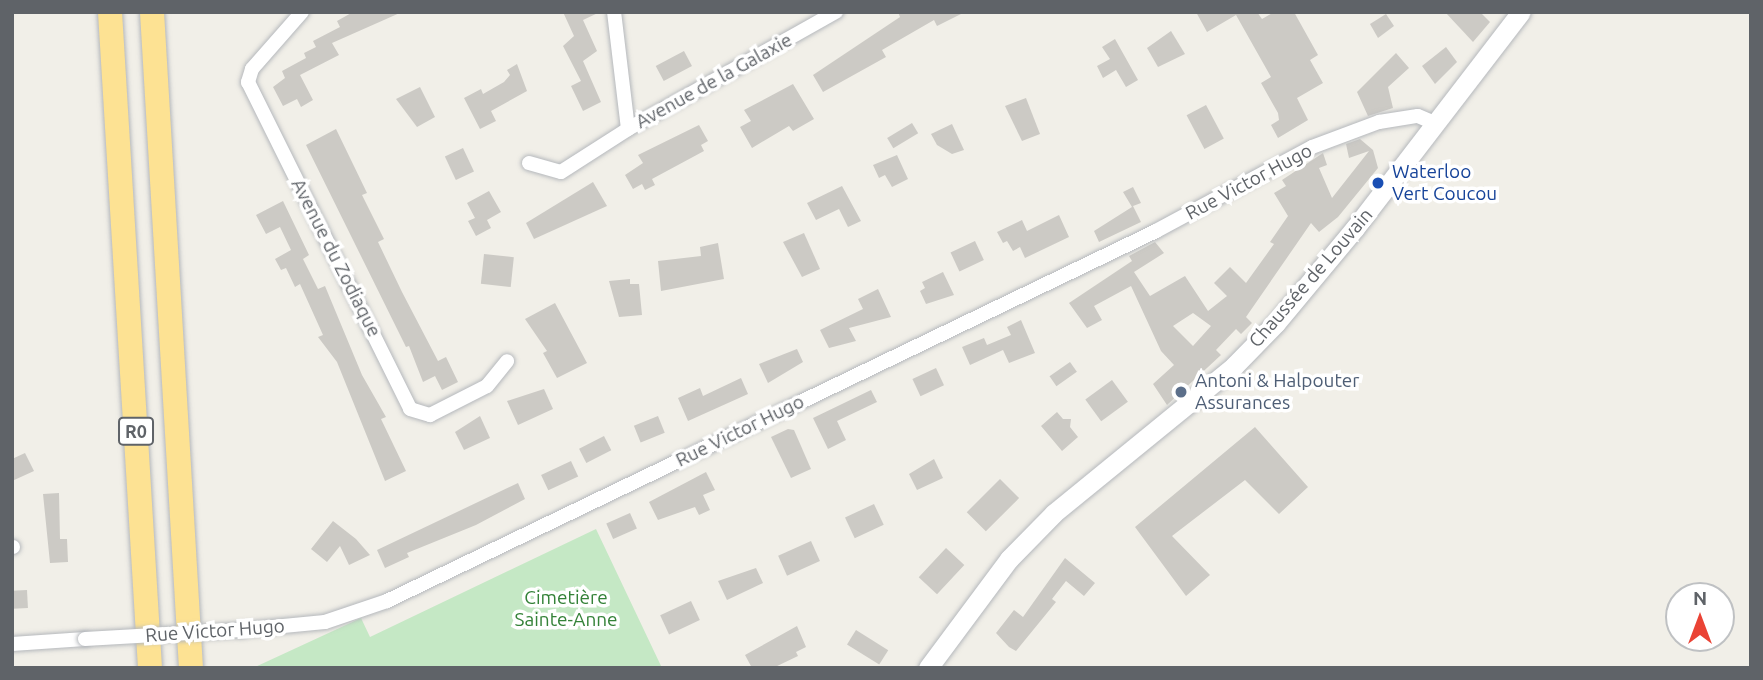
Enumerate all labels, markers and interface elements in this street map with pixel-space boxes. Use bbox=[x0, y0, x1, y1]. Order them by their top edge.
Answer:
street label: Avenue de la Galaxie bbox=[632, 29, 796, 133]
street label: Rue Victor Hugo bbox=[1182, 139, 1316, 225]
place label: Waterloo Vert Coucou bbox=[1392, 161, 1497, 205]
street label: Avenue du Zodiaque bbox=[286, 175, 386, 341]
marker: Waterloo Vert Coucou bbox=[1370, 175, 1386, 191]
street label: Chaussée de Louvain bbox=[1244, 204, 1378, 352]
place label: Antoni & Halpouter Assurances bbox=[1195, 370, 1360, 414]
marker: Antoni & Halpouter Assurances bbox=[1173, 384, 1189, 400]
street label: Rue Victor Hugo bbox=[672, 390, 808, 472]
road number: R0 bbox=[117, 416, 155, 446]
north arrow bbox=[1665, 582, 1735, 652]
park label: Cimetière Sainte-Anne bbox=[514, 587, 618, 631]
text: N bbox=[1693, 587, 1707, 609]
street label: Rue Victor Hugo bbox=[144, 615, 286, 647]

